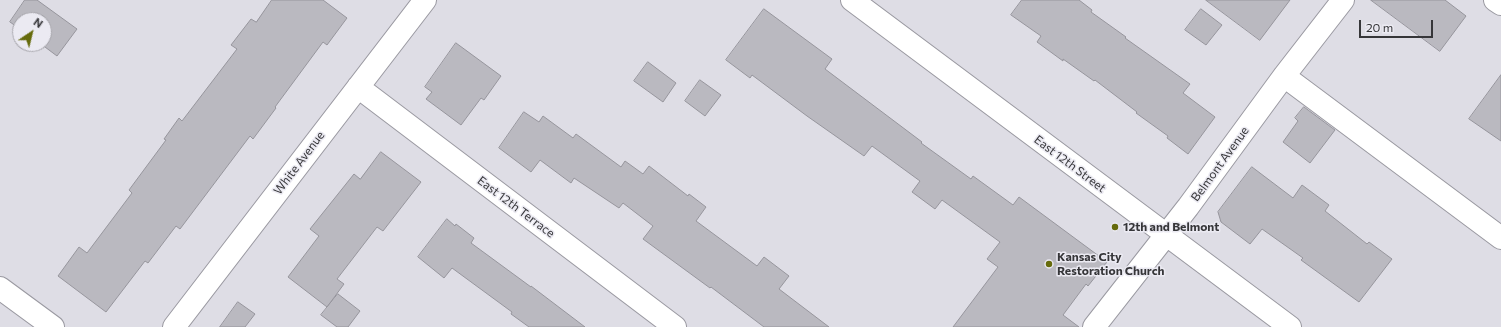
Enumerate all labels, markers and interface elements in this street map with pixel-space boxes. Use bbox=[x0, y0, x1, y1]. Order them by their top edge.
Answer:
north arrow bbox=[12, 12, 52, 52]
scale bar bbox=[1361, 12, 1435, 38]
text: N bbox=[31, 15, 46, 30]
text: 20 m bbox=[1366, 20, 1393, 34]
street label: Belmont Avenue bbox=[1188, 124, 1252, 204]
street label: White Avenue bbox=[270, 128, 328, 198]
street label: East 12th Street bbox=[1031, 132, 1109, 196]
street label: East 12th Terrace bbox=[475, 173, 557, 241]
place label: 12th and Belmont bbox=[1123, 220, 1219, 234]
marker: 12th and Belmont bbox=[1110, 222, 1120, 232]
place label: Kansas City Restoration Church bbox=[1057, 250, 1164, 278]
marker: Kansas City Restoration Church bbox=[1044, 259, 1054, 269]

